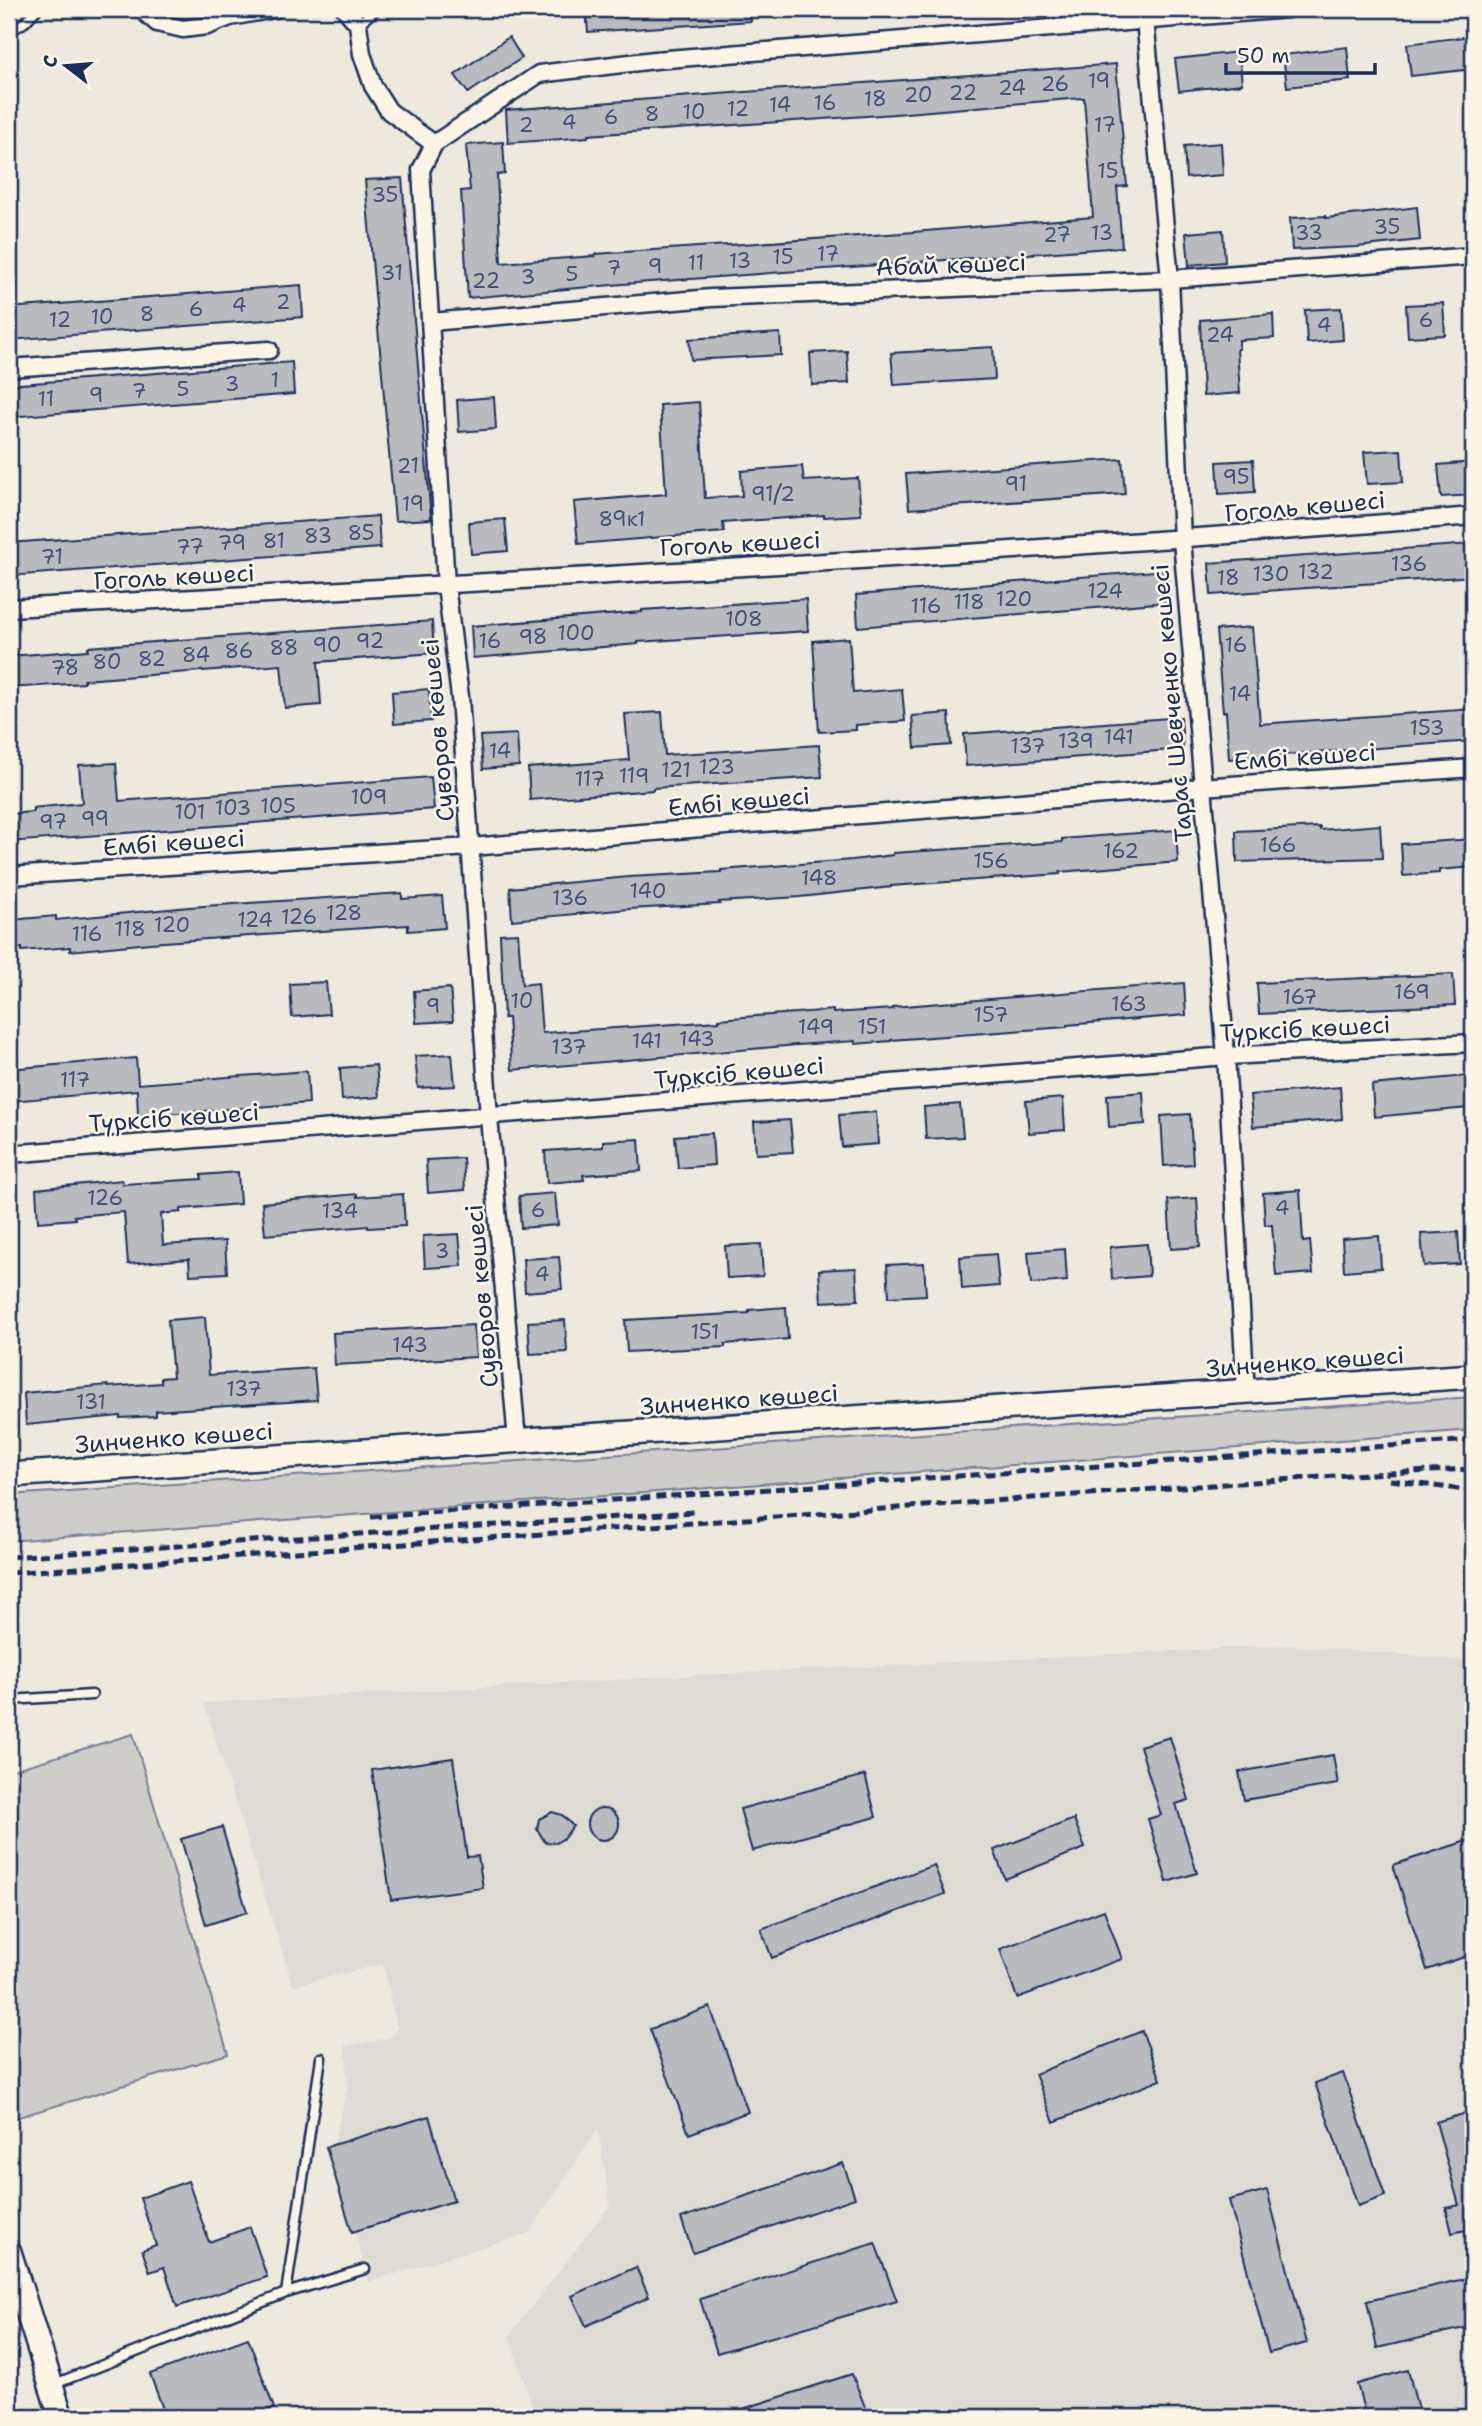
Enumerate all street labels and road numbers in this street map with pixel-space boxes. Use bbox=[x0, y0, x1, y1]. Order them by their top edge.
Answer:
street label: Абай көшесі bbox=[875, 246, 1027, 284]
street label: Гоголь көшесі bbox=[1223, 484, 1387, 530]
street label: Гоголь көшесі bbox=[659, 524, 821, 564]
street label: Гоголь көшесі bbox=[93, 557, 255, 597]
street label: Тарас Шевченко көшесі bbox=[1144, 563, 1200, 843]
street label: Суворов көшесі bbox=[414, 637, 462, 823]
street label: Ембі көшесі bbox=[1233, 736, 1377, 778]
street label: Ембі көшесі bbox=[667, 780, 811, 824]
street label: Ембі көшесі bbox=[102, 822, 246, 864]
street label: Түрксіб көшесі bbox=[1219, 1009, 1391, 1049]
street label: Түрксіб көшесі bbox=[652, 1050, 826, 1096]
street label: Түрксіб көшесі bbox=[88, 1096, 260, 1140]
street label: Суворов көшесі bbox=[458, 1203, 506, 1389]
street label: Зинченко көшесі bbox=[1205, 1339, 1405, 1385]
street label: Зинченко көшесі bbox=[639, 1377, 839, 1423]
street label: Зинченко көшесі bbox=[74, 1415, 274, 1461]

